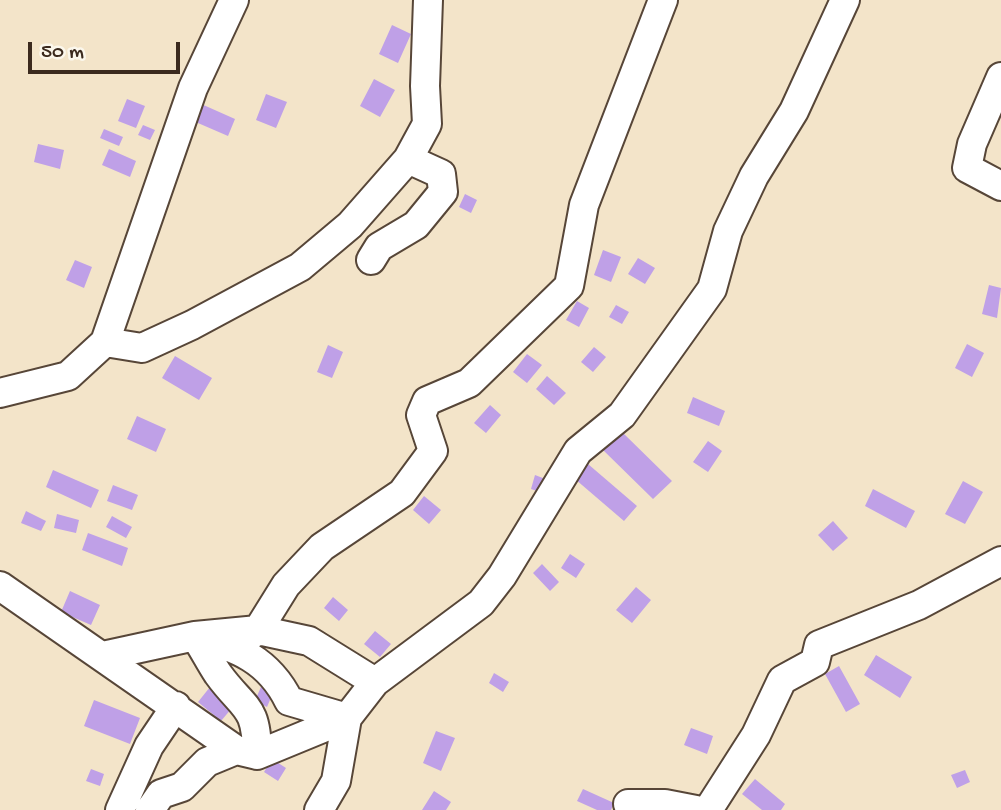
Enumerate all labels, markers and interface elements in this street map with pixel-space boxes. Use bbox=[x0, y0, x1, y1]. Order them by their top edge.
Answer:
scale bar bbox=[32, 28, 184, 72]
text: 50 m bbox=[41, 41, 84, 66]

